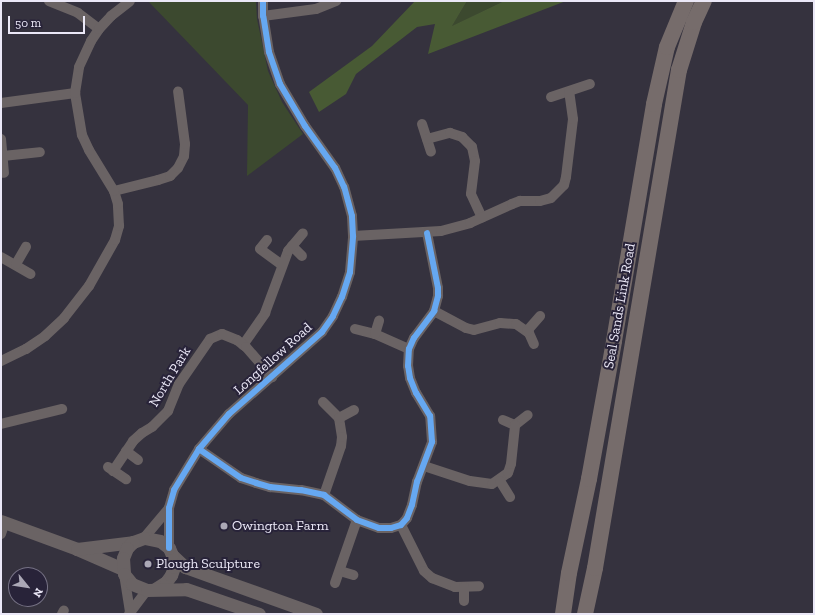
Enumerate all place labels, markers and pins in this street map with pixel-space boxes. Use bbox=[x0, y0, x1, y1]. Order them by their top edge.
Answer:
place label: Owington Farm bbox=[232, 518, 328, 534]
marker: Owington Farm bbox=[219, 521, 229, 531]
place label: Plough Sculpture bbox=[156, 556, 260, 572]
marker: Plough Sculpture bbox=[143, 559, 153, 569]

